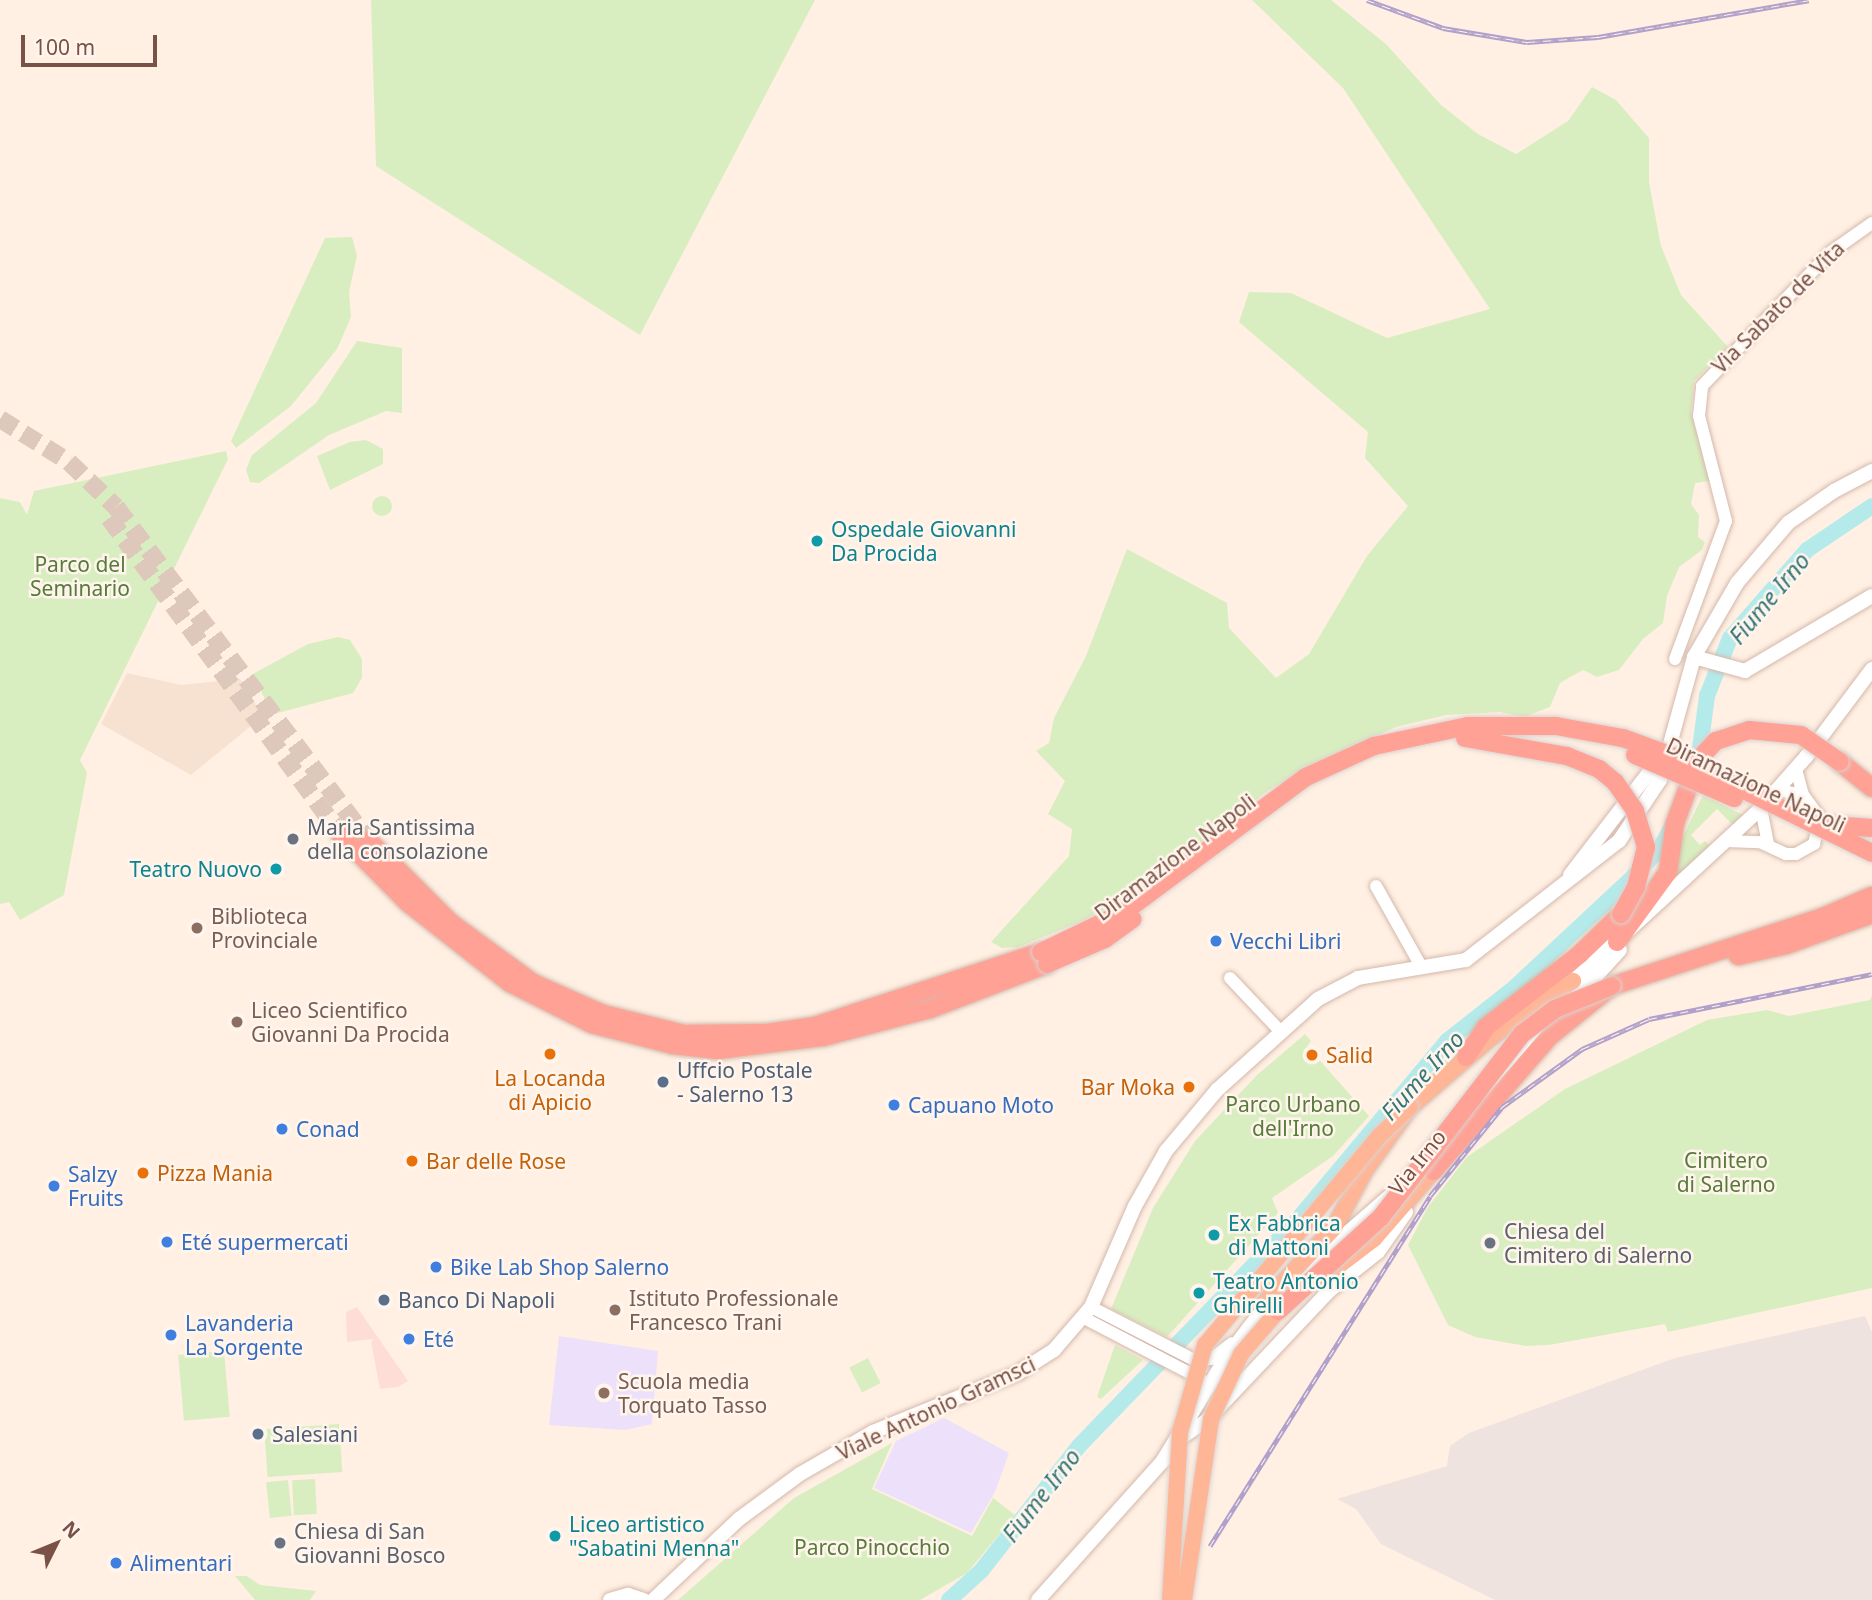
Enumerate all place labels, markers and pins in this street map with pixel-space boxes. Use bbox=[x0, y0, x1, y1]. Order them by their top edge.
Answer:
place label: Ospedale Giovanni Da Procida bbox=[831, 516, 1016, 566]
marker: Ospedale Giovanni Da Procida bbox=[809, 533, 825, 549]
place label: Maria Santissima della consolazione bbox=[307, 814, 488, 864]
marker: Maria Santissima della consolazione bbox=[285, 831, 301, 847]
place label: Teatro Nuovo bbox=[130, 856, 262, 882]
marker: Teatro Nuovo bbox=[268, 861, 284, 877]
place label: Biblioteca Provinciale bbox=[211, 903, 318, 953]
marker: Biblioteca Provinciale bbox=[189, 920, 205, 936]
place label: Vecchi Libri bbox=[1230, 928, 1341, 954]
marker: Vecchi Libri bbox=[1208, 933, 1224, 949]
place label: Liceo Scientifico Giovanni Da Procida bbox=[251, 997, 450, 1047]
marker: Liceo Scientifico Giovanni Da Procida bbox=[229, 1014, 245, 1030]
place label: Salid bbox=[1326, 1042, 1373, 1068]
marker: La Locanda di Apicio bbox=[542, 1046, 558, 1062]
marker: Salid bbox=[1304, 1047, 1320, 1063]
place label: Uffcio Postale - Salerno 13 bbox=[677, 1057, 813, 1107]
place label: La Locanda di Apicio bbox=[494, 1065, 606, 1115]
marker: Uffcio Postale - Salerno 13 bbox=[655, 1074, 671, 1090]
place label: Bar Moka bbox=[1081, 1074, 1175, 1100]
marker: Bar Moka bbox=[1181, 1079, 1197, 1095]
place label: Capuano Moto bbox=[908, 1092, 1054, 1118]
marker: Capuano Moto bbox=[886, 1097, 902, 1113]
place label: Conad bbox=[296, 1116, 360, 1142]
marker: Conad bbox=[274, 1121, 290, 1137]
place label: Bar delle Rose bbox=[426, 1148, 566, 1174]
marker: Bar delle Rose bbox=[404, 1153, 420, 1169]
place label: Pizza Mania bbox=[157, 1160, 273, 1186]
place label: Salzy Fruits bbox=[68, 1161, 124, 1211]
marker: Pizza Mania bbox=[135, 1165, 151, 1181]
marker: Salzy Fruits bbox=[46, 1178, 62, 1194]
place label: Ex Fabbrica di Mattoni bbox=[1228, 1210, 1341, 1260]
place label: Chiesa del Cimitero di Salerno bbox=[1504, 1218, 1692, 1268]
marker: Ex Fabbrica di Mattoni bbox=[1206, 1227, 1222, 1243]
place label: Eté supermercati bbox=[181, 1229, 349, 1255]
marker: Eté supermercati bbox=[159, 1234, 175, 1250]
marker: Chiesa del Cimitero di Salerno bbox=[1482, 1235, 1498, 1251]
place label: Bike Lab Shop Salerno bbox=[450, 1254, 669, 1280]
marker: Bike Lab Shop Salerno bbox=[428, 1259, 444, 1275]
place label: Teatro Antonio Ghirelli bbox=[1213, 1268, 1359, 1318]
place label: Istituto Professionale Francesco Trani bbox=[629, 1285, 838, 1335]
marker: Teatro Antonio Ghirelli bbox=[1191, 1285, 1207, 1301]
place label: Banco Di Napoli bbox=[398, 1287, 555, 1313]
marker: Banco Di Napoli bbox=[376, 1292, 392, 1308]
marker: Istituto Professionale Francesco Trani bbox=[607, 1302, 623, 1318]
place label: Lavanderia La Sorgente bbox=[185, 1310, 303, 1360]
place label: Eté bbox=[423, 1326, 454, 1352]
marker: Lavanderia La Sorgente bbox=[163, 1327, 179, 1343]
marker: Eté bbox=[401, 1331, 417, 1347]
place label: Scuola media Torquato Tasso bbox=[618, 1368, 767, 1418]
marker: Scuola media Torquato Tasso bbox=[596, 1385, 612, 1401]
place label: Salesiani bbox=[272, 1421, 358, 1447]
marker: Salesiani bbox=[250, 1426, 266, 1442]
place label: Liceo artistico "Sabatini Menna" bbox=[569, 1511, 739, 1561]
place label: Chiesa di San Giovanni Bosco bbox=[294, 1518, 445, 1568]
marker: Liceo artistico "Sabatini Menna" bbox=[547, 1528, 563, 1544]
marker: Chiesa di San Giovanni Bosco bbox=[272, 1535, 288, 1551]
place label: Alimentari bbox=[130, 1550, 232, 1576]
marker: Alimentari bbox=[108, 1555, 124, 1571]

